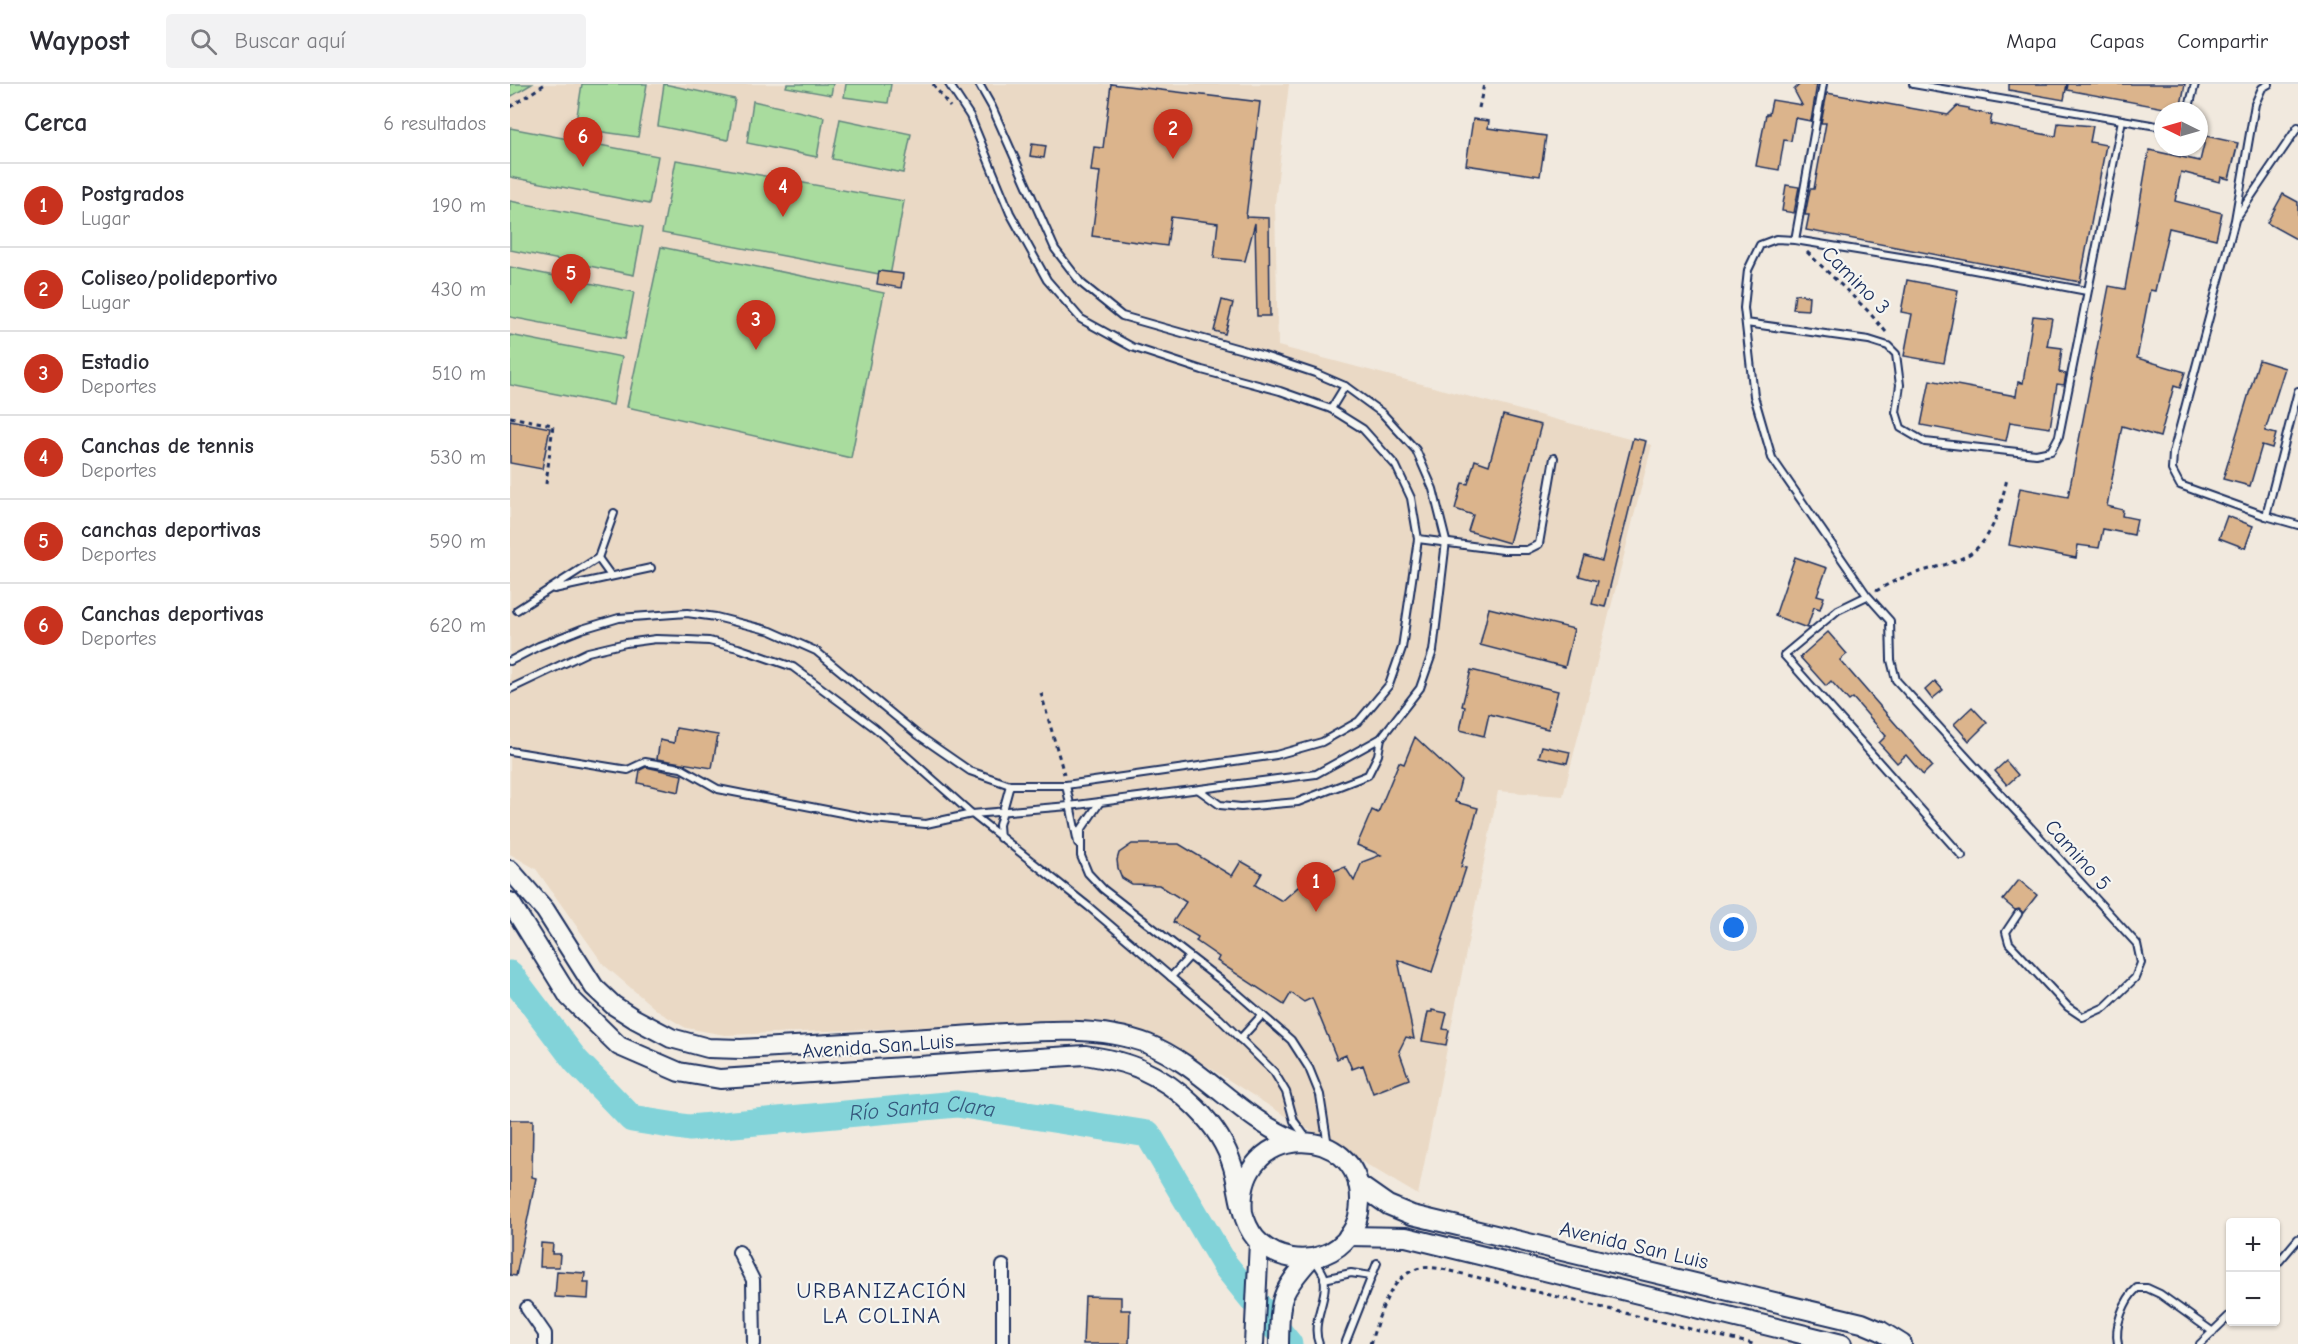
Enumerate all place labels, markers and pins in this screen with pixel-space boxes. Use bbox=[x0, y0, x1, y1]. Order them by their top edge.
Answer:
pin: 2 bbox=[1154, 110, 1192, 159]
pin: 6 bbox=[564, 118, 602, 167]
pin: 4 bbox=[764, 168, 802, 217]
pin: 5 bbox=[552, 254, 590, 304]
pin: 3 bbox=[736, 300, 776, 350]
pin: 1 bbox=[1296, 862, 1336, 912]

